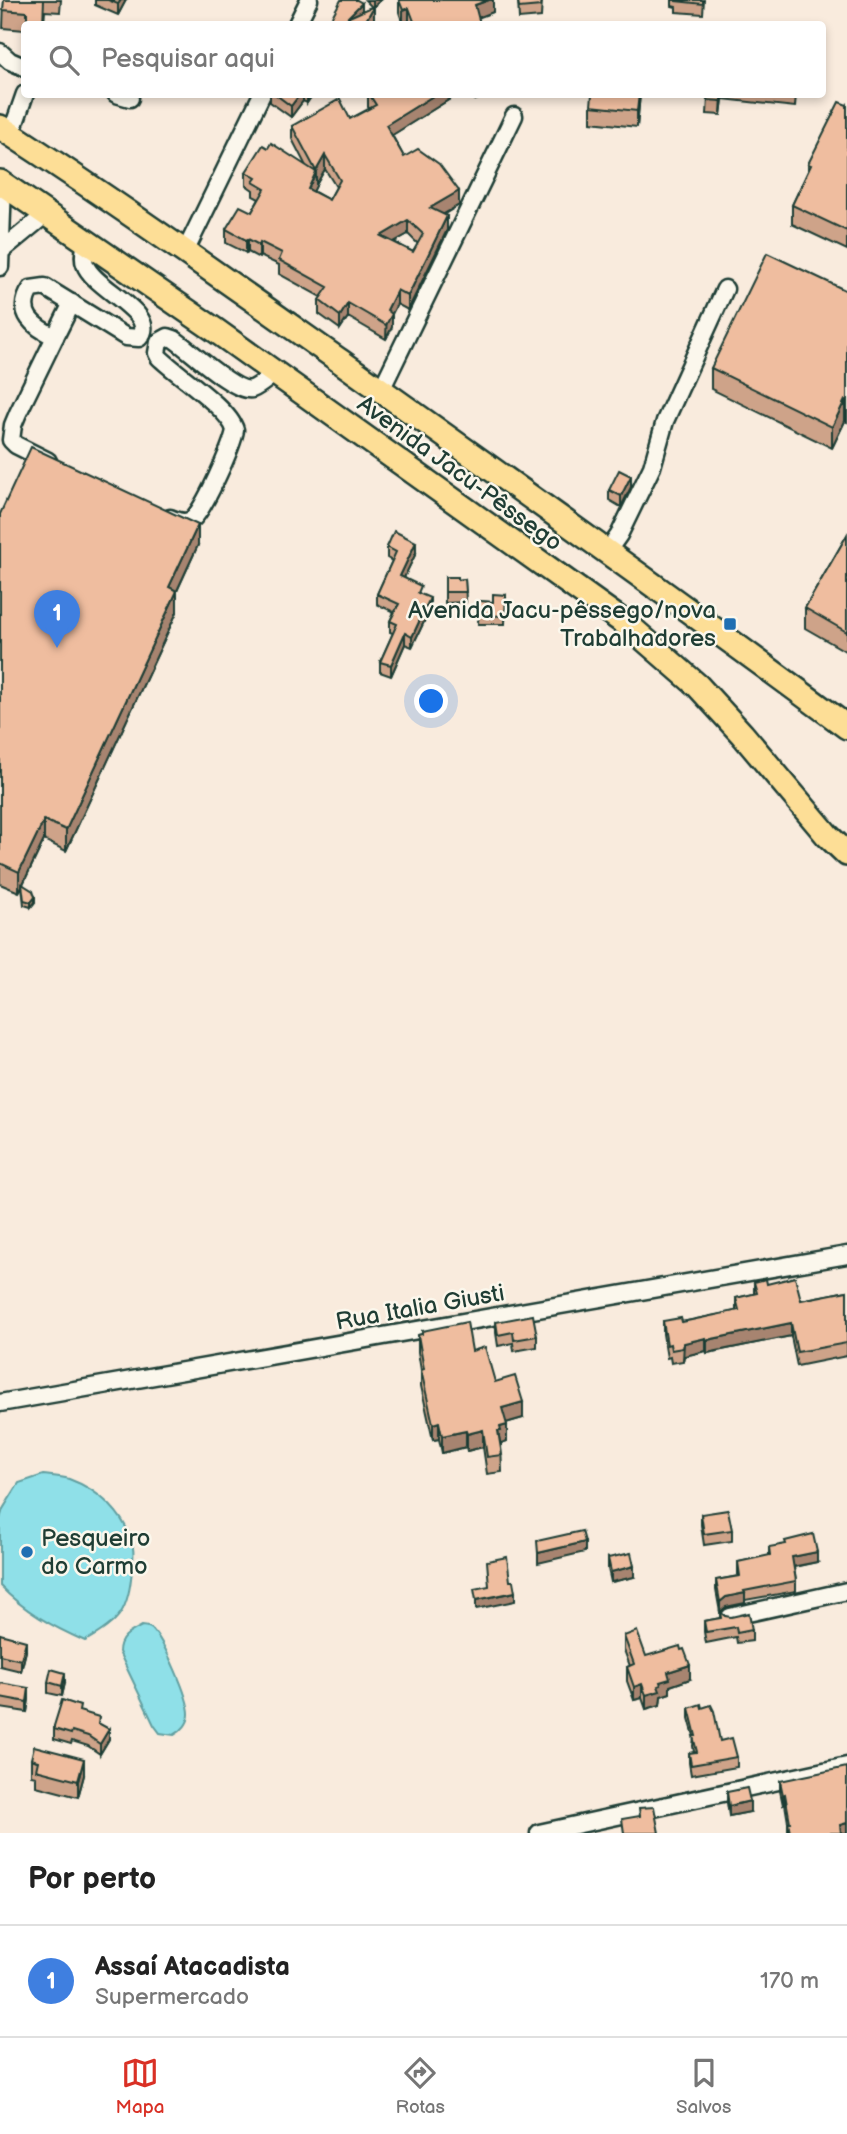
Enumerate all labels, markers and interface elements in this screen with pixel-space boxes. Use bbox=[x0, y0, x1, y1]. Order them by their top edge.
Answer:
search box bbox=[21, 21, 826, 98]
icon: search bbox=[45, 41, 83, 79]
text: Pesquisar aqui bbox=[101, 44, 275, 75]
street label: Avenida Jacu-Pêssego bbox=[352, 389, 568, 557]
pin: 1 bbox=[34, 590, 80, 648]
place label: Avenida Jacu-pêssego/nova Trabalhadores bbox=[408, 596, 716, 653]
marker: Avenida Jacu-pêssego/nova Trabalhadores bbox=[722, 616, 738, 632]
your location bbox=[414, 684, 448, 718]
street label: Rua Italia Giusti bbox=[333, 1278, 507, 1337]
place label: Pesqueiro do Carmo bbox=[41, 1524, 150, 1581]
marker: Pesqueiro do Carmo bbox=[19, 1544, 35, 1560]
text: Por perto bbox=[28, 1861, 156, 1897]
text: Assaí Atacadista bbox=[95, 1952, 290, 1983]
text: 1 bbox=[46, 1967, 56, 1995]
text: 170 m bbox=[760, 1967, 819, 1995]
text: Supermercado bbox=[95, 1983, 249, 2011]
tab: Mapa bbox=[115, 2054, 164, 2119]
tab: Rotas bbox=[395, 2054, 445, 2119]
tab: Salvos bbox=[676, 2054, 732, 2119]

